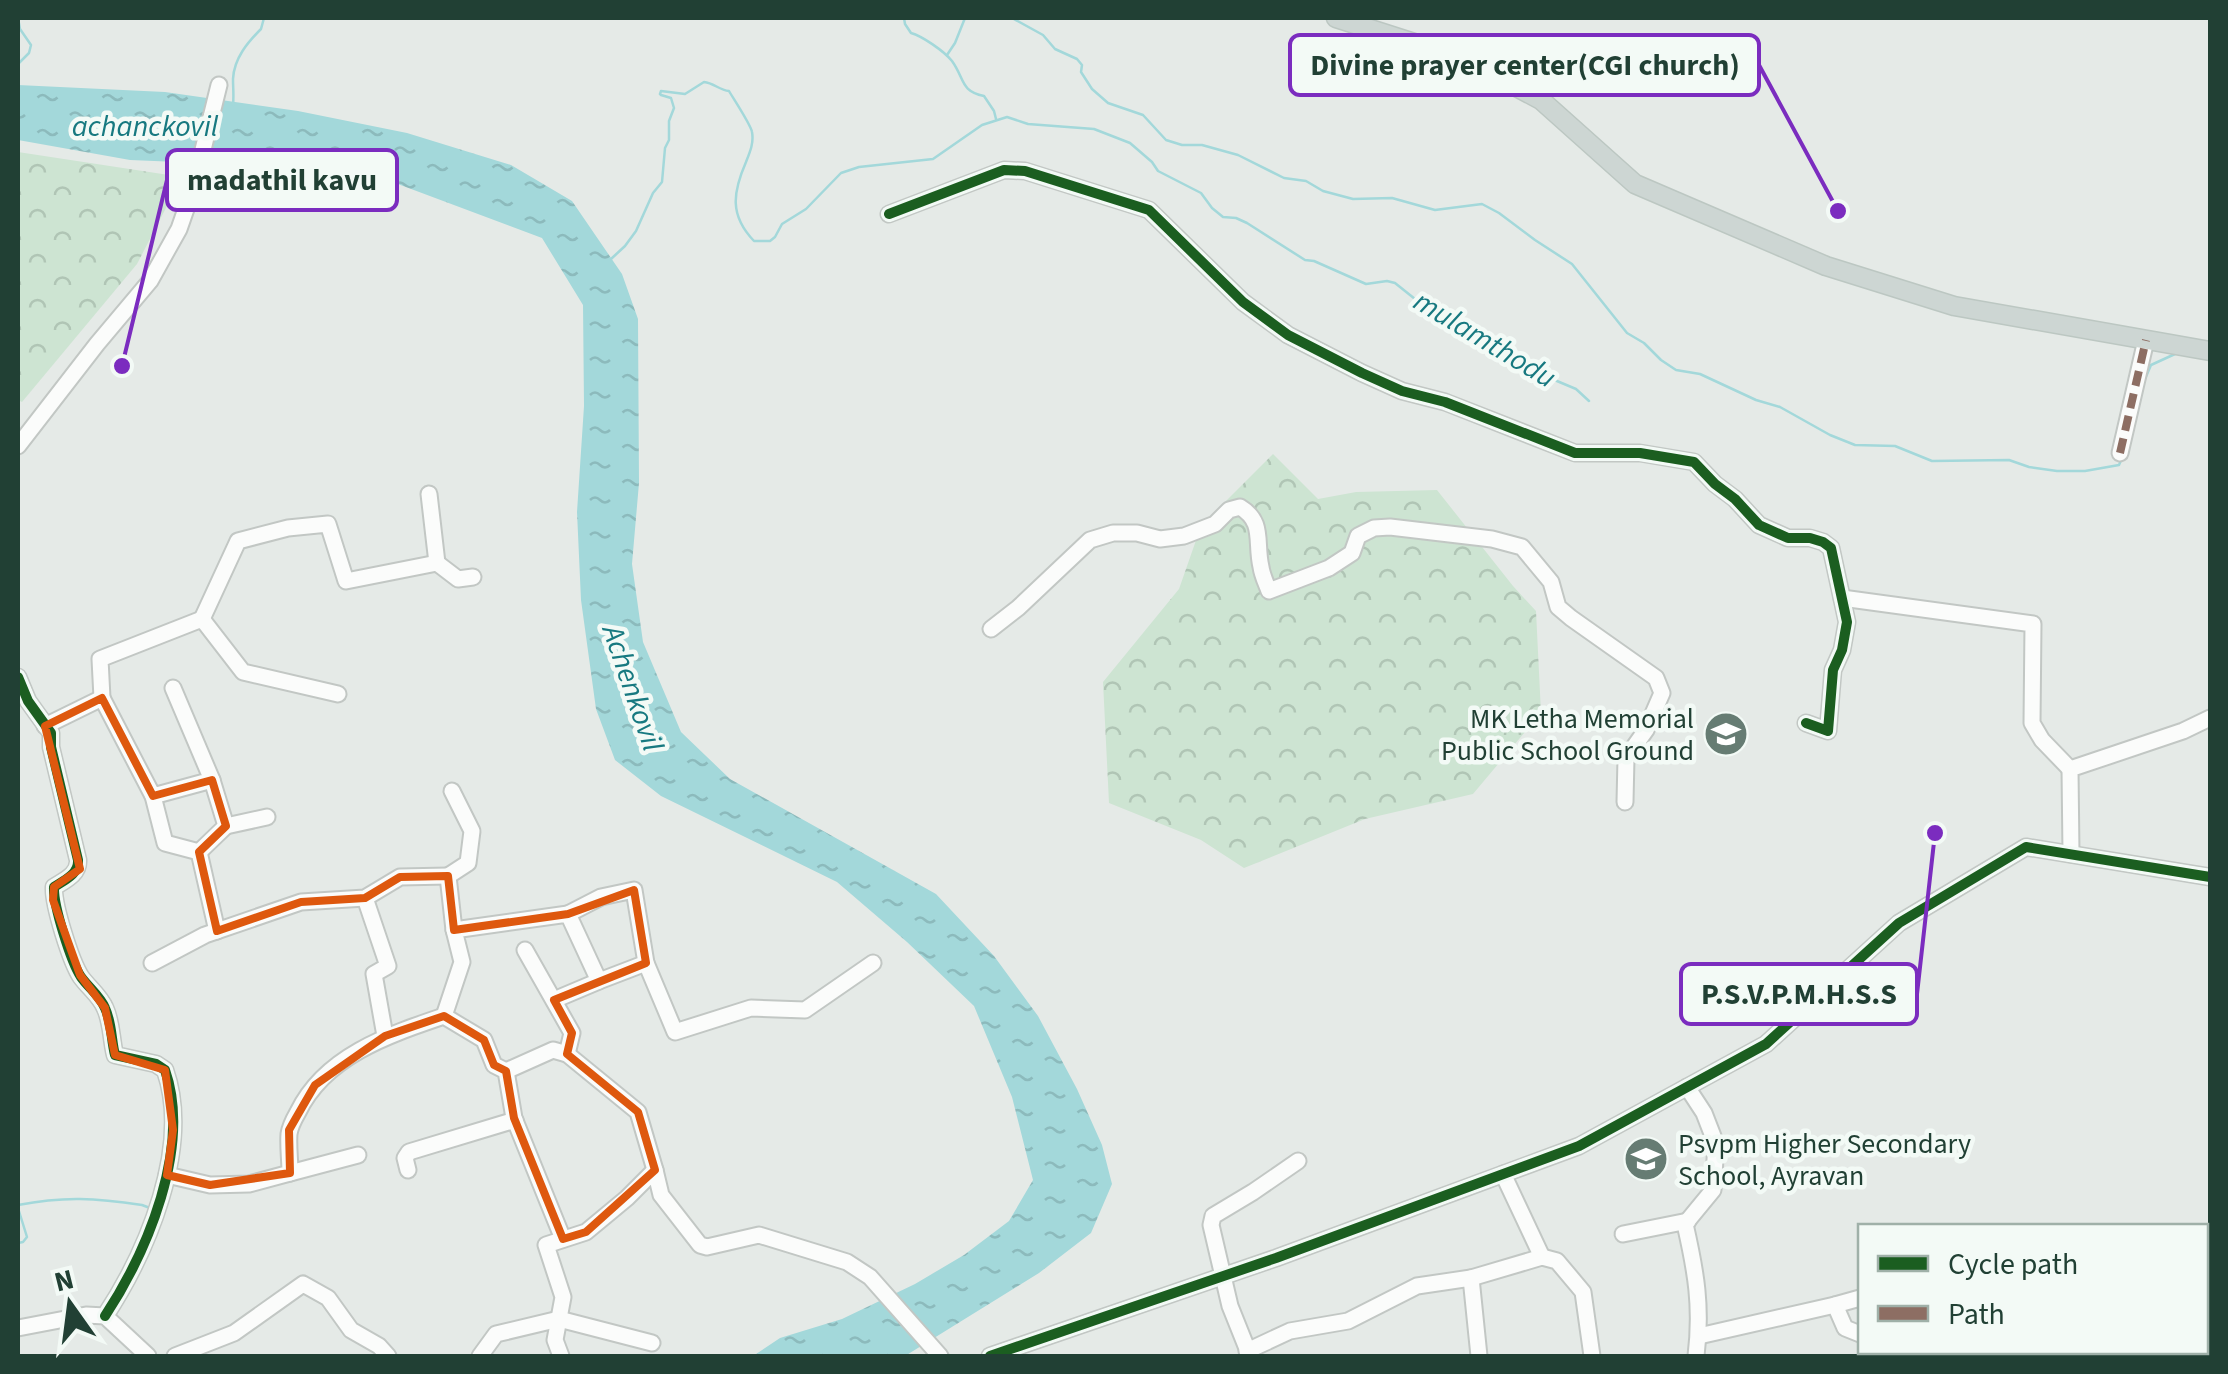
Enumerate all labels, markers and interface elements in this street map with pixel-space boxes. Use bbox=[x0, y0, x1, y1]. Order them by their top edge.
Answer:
callout: Divine prayer center(CGI church) bbox=[1290, 35, 1759, 95]
text: Divine prayer center(CGI church) bbox=[1310, 44, 1740, 87]
water label: achanckovil bbox=[72, 105, 219, 148]
callout: madathil kavu bbox=[167, 150, 397, 210]
text: madathil kavu bbox=[187, 159, 377, 202]
water label: mulamthodu bbox=[1405, 280, 1564, 399]
water label: Achenkovil bbox=[590, 617, 674, 758]
place label: MK Letha Memorial Public School Ground bbox=[1441, 699, 1694, 771]
school or university icon: MK Letha Memorial Public School Ground bbox=[1703, 711, 1749, 757]
callout: P.S.V.P.M.H.S.S bbox=[1681, 964, 1917, 1024]
text: P.S.V.P.M.H.S.S bbox=[1701, 973, 1897, 1016]
place label: Psvpm Higher Secondary School, Ayravan bbox=[1678, 1124, 1971, 1196]
school or university icon: Psvpm Higher Secondary School, Ayravan bbox=[1623, 1136, 1669, 1182]
legend bbox=[1858, 1224, 2208, 1354]
text: Cycle path bbox=[1948, 1243, 2078, 1286]
north arrow bbox=[20, 1254, 120, 1354]
text: N bbox=[50, 1259, 78, 1302]
text: Path bbox=[1948, 1293, 2005, 1336]

